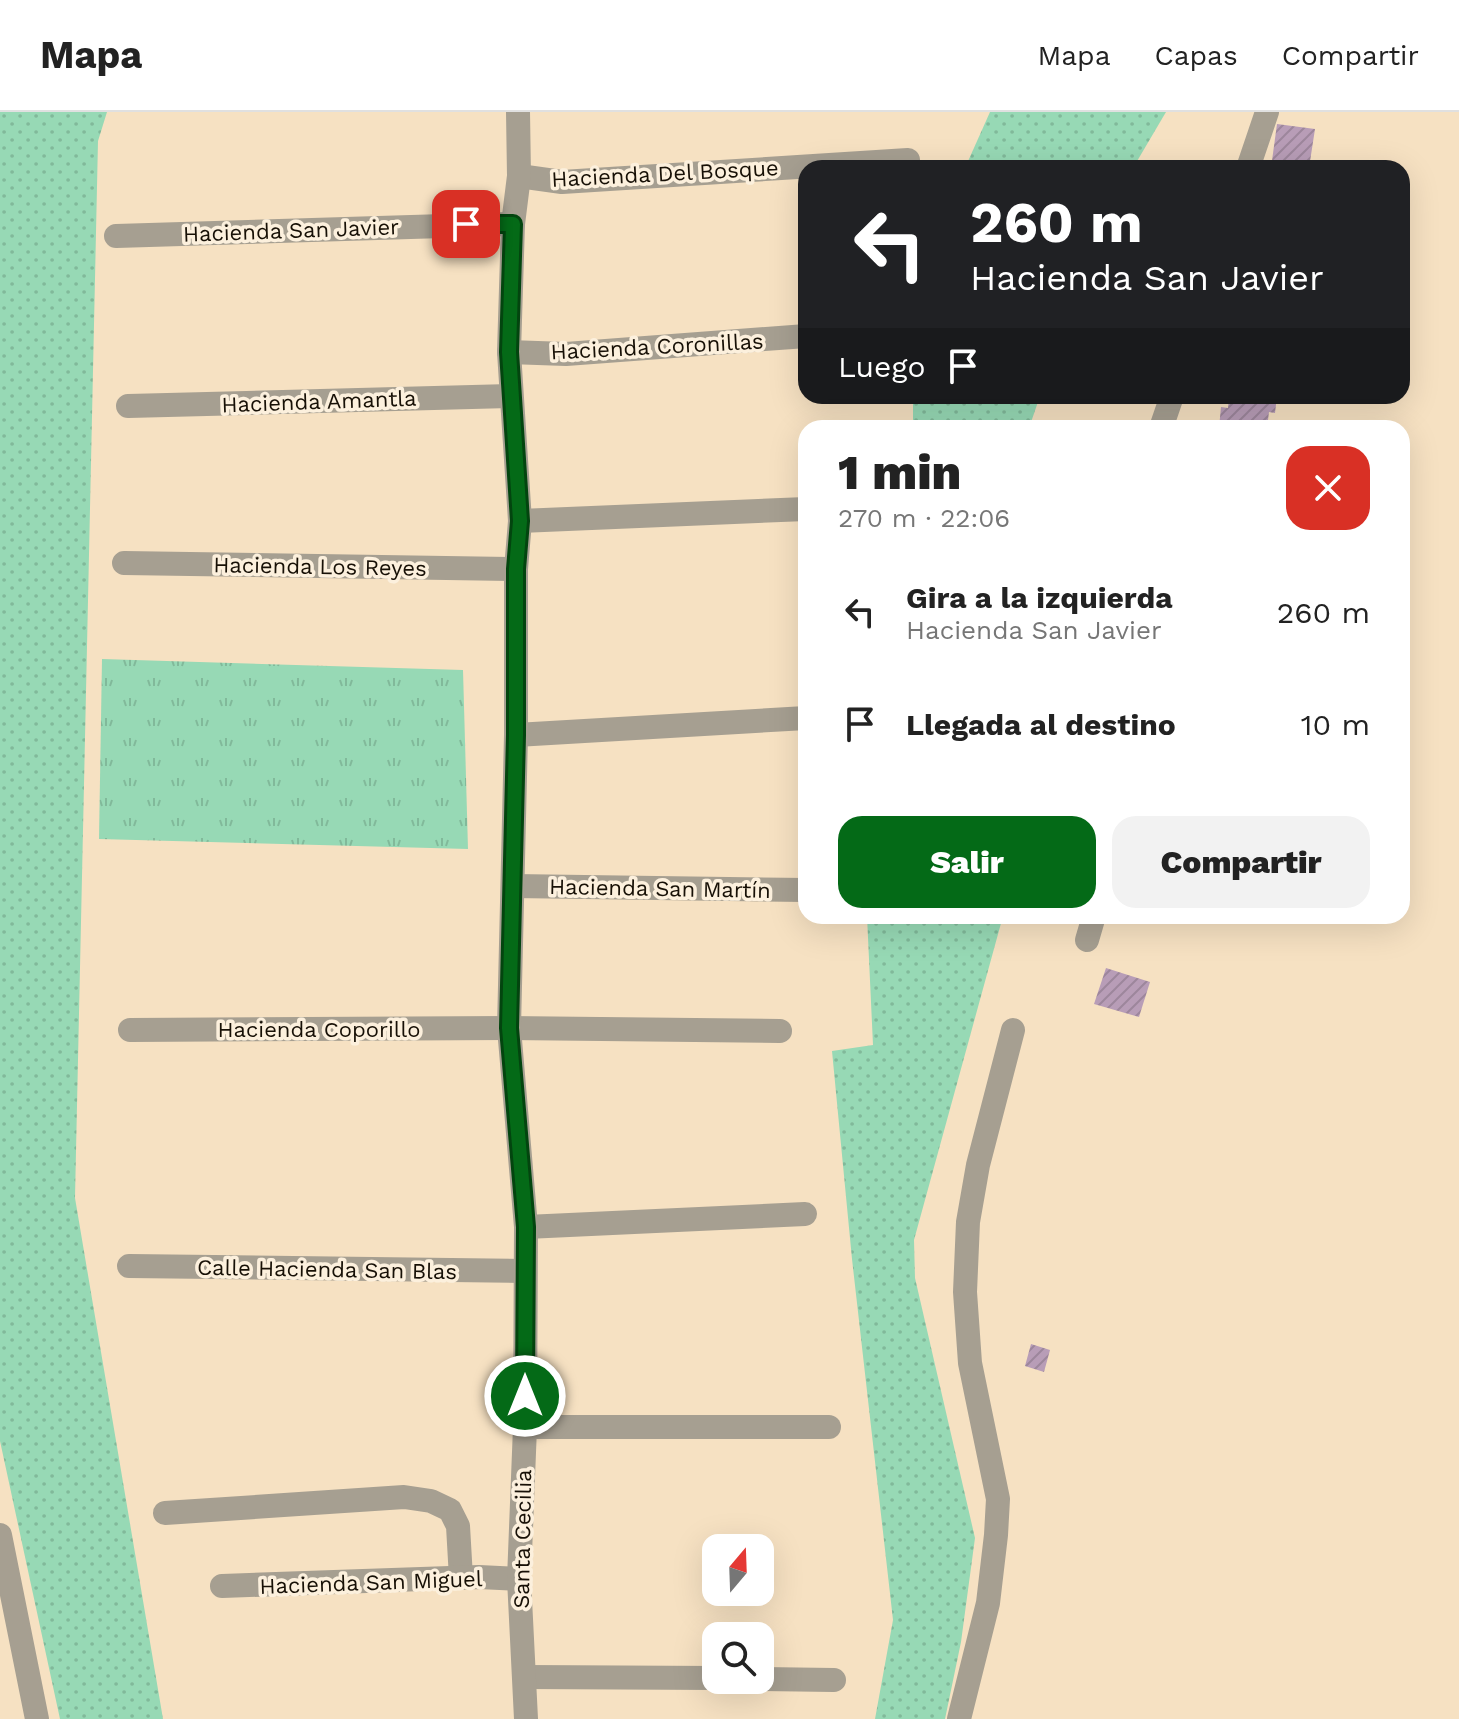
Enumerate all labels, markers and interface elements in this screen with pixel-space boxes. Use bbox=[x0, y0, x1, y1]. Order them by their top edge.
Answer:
text: Mapa bbox=[40, 33, 142, 77]
text: Mapa bbox=[1037, 39, 1110, 72]
text: Capas bbox=[1154, 39, 1238, 72]
text: Compartir bbox=[1282, 39, 1419, 72]
street label: Hacienda Del Bosque bbox=[551, 155, 779, 192]
pin bbox=[432, 190, 500, 258]
text: 260 m bbox=[970, 190, 1143, 256]
icon: left bbox=[838, 192, 942, 296]
icon: arrive bbox=[444, 202, 488, 246]
street label: Hacienda San Javier bbox=[183, 214, 400, 247]
text: Hacienda San Javier bbox=[970, 257, 1324, 299]
street label: Hacienda Coronillas bbox=[550, 328, 764, 365]
icon: arrive bbox=[941, 344, 985, 388]
text: Luego bbox=[838, 349, 925, 384]
street label: Hacienda Amantla bbox=[221, 386, 417, 417]
text: 1 min bbox=[838, 444, 961, 501]
button: close bbox=[1286, 446, 1370, 530]
text: 270 m · 22:06 bbox=[838, 503, 1010, 533]
street label: Hacienda Los Reyes bbox=[213, 552, 427, 581]
text: Gira a la izquierda bbox=[906, 580, 1173, 615]
icon: left bbox=[838, 590, 882, 634]
text: 260 m bbox=[1277, 595, 1370, 630]
text: Hacienda San Javier bbox=[906, 615, 1162, 645]
icon: arrive bbox=[838, 702, 882, 746]
text: Llegada al destino bbox=[906, 707, 1176, 742]
text: 10 m bbox=[1301, 707, 1370, 742]
button: Salir bbox=[838, 816, 1096, 908]
button: Compartir bbox=[1112, 816, 1370, 908]
street label: Hacienda San Martín bbox=[549, 874, 771, 903]
street label: Hacienda Coporillo bbox=[218, 1017, 420, 1042]
street label: Calle Hacienda San Blas bbox=[197, 1255, 457, 1284]
position arrow bbox=[483, 1354, 567, 1438]
street label: Santa Cecilia bbox=[509, 1469, 536, 1609]
north arrow bbox=[702, 1534, 774, 1606]
map controls bbox=[702, 1534, 774, 1694]
street label: Hacienda San Miguel bbox=[259, 1566, 483, 1599]
button: search bbox=[702, 1622, 774, 1694]

